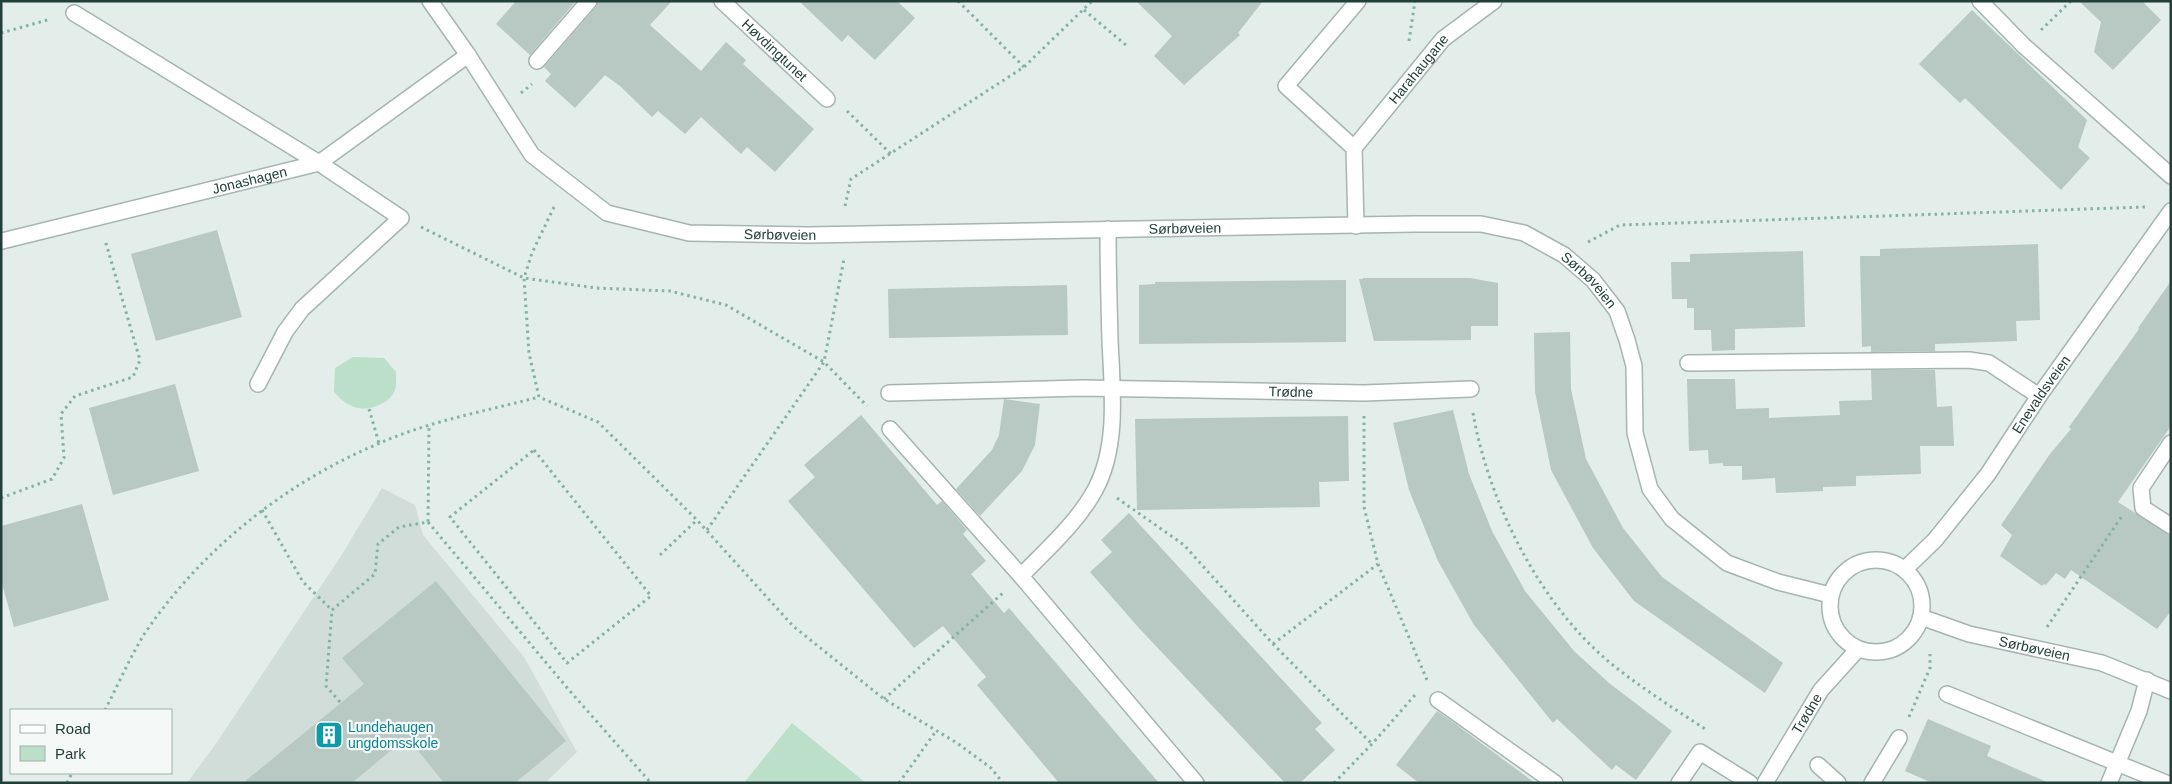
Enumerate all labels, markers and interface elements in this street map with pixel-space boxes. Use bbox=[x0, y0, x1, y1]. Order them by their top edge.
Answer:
street label: Høvdingtunet bbox=[739, 16, 811, 84]
street label: Harahaugane bbox=[1385, 31, 1452, 107]
street label: Jonashagen bbox=[211, 163, 289, 197]
street label: Sørbøveien bbox=[1149, 220, 1221, 237]
street label: Sørbøveien bbox=[744, 226, 816, 243]
street label: Sørbøveien bbox=[1558, 248, 1620, 311]
street label: Enevaldsveien bbox=[2009, 352, 2073, 436]
street label: Trødne bbox=[1268, 383, 1314, 400]
street label: Sørbøveien bbox=[1997, 633, 2072, 664]
street label: Trødne bbox=[1788, 690, 1825, 737]
legend bbox=[10, 709, 172, 774]
place label: Lundehaugen ungdomsskole bbox=[348, 719, 438, 751]
text: Road bbox=[55, 720, 91, 737]
building icon: Lundehaugen ungdomsskole bbox=[314, 720, 344, 750]
text: Park bbox=[55, 745, 86, 762]

